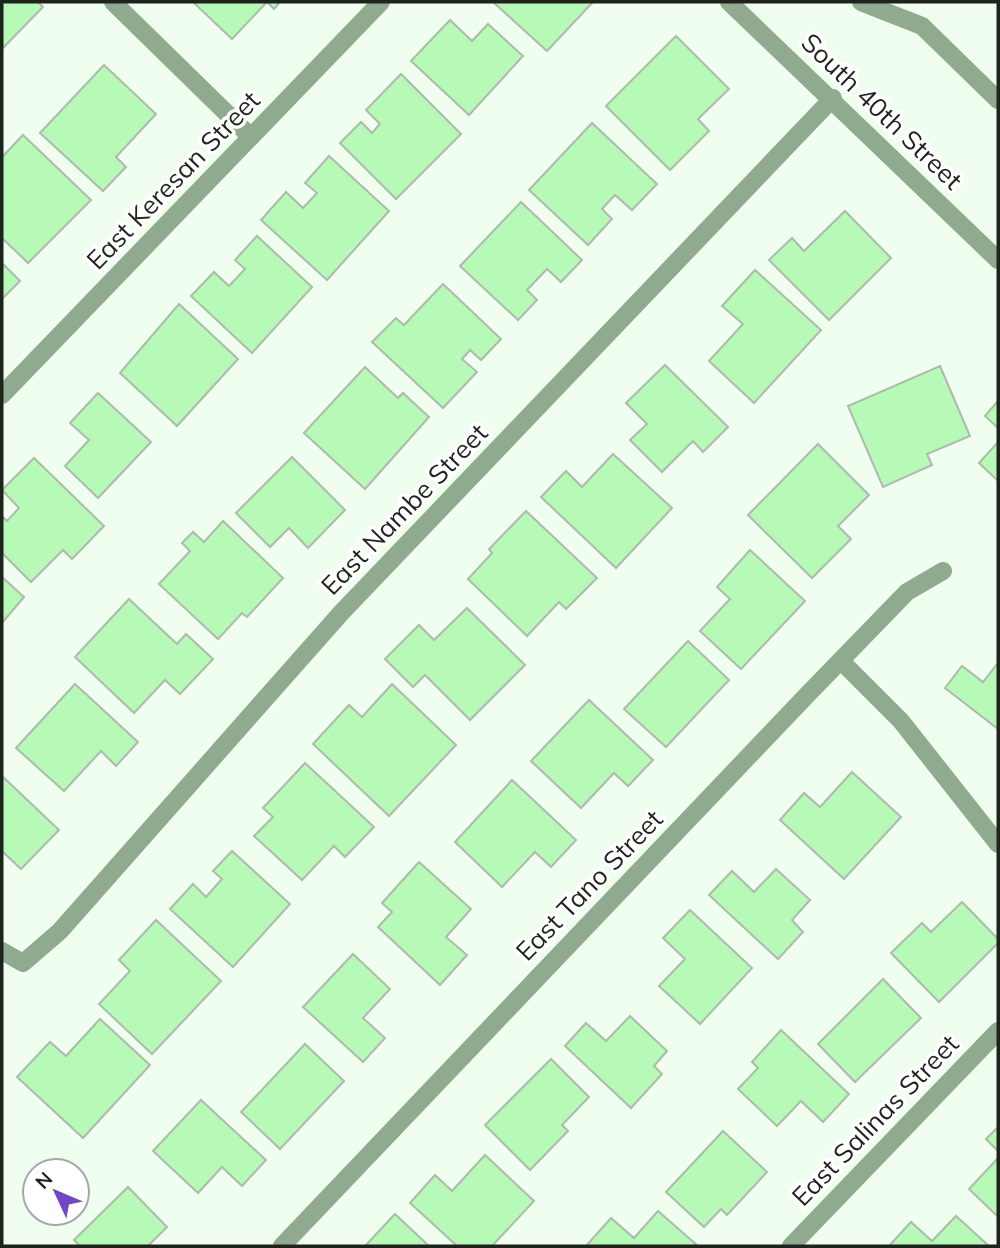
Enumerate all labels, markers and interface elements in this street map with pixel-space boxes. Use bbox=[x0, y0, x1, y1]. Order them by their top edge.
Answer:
street label: South 40th Street bbox=[795, 26, 969, 196]
street label: East Keresan Street bbox=[79, 84, 267, 276]
street label: East Nambe Street bbox=[314, 416, 494, 602]
street label: East Tano Street bbox=[509, 803, 669, 967]
street label: East Salinas Street bbox=[785, 1027, 965, 1213]
north arrow bbox=[21, 1157, 91, 1227]
text: N bbox=[30, 1167, 57, 1194]

